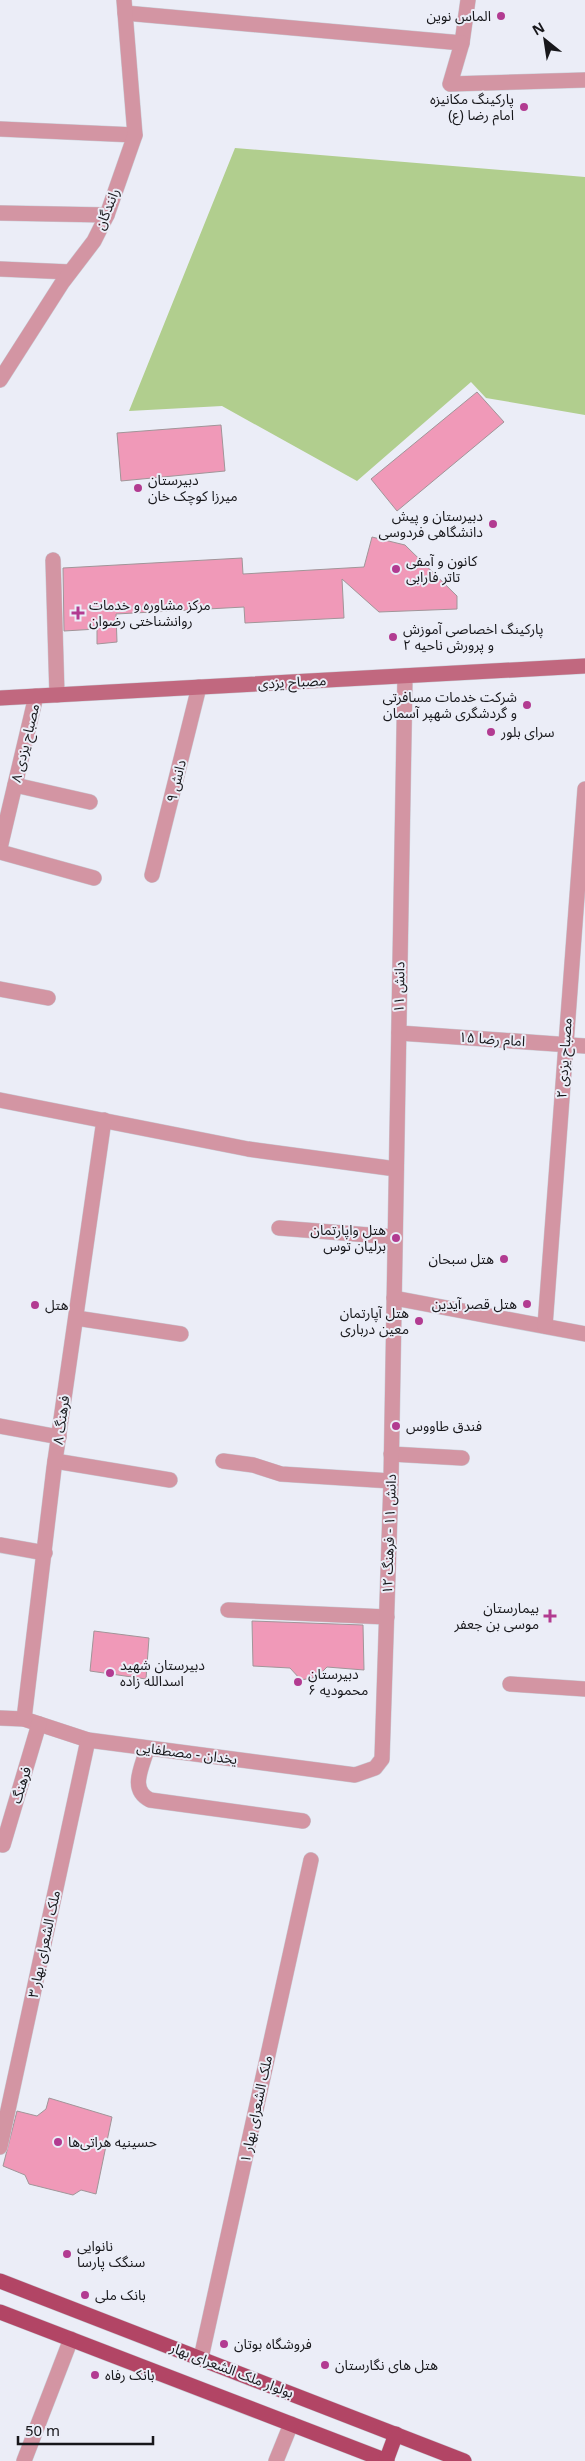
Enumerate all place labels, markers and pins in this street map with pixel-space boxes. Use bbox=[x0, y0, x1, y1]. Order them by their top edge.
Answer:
place label: الماس نوين bbox=[427, 6, 491, 25]
marker: الماس نوين bbox=[495, 10, 507, 22]
place label: پارکینگ مکانیزه امام رضا (ع) bbox=[430, 89, 514, 126]
marker: پارکینگ مکانیزه امام رضا (ع) bbox=[518, 101, 530, 113]
place label: دبیرستان میرزا کوچک خان bbox=[148, 470, 238, 506]
marker: دبیرستان میرزا کوچک خان bbox=[132, 482, 144, 494]
place label: دبیرستان و پیش دانشگاهی فردوسی bbox=[379, 506, 483, 541]
marker: دبیرستان و پیش دانشگاهی فردوسی bbox=[487, 518, 499, 530]
place label: کانون و آمفی تاتر فارابی bbox=[406, 551, 477, 586]
marker: کانون و آمفی تاتر فارابی bbox=[390, 563, 402, 575]
place label: مرکز مشاوره و خدمات روانشناختی رضوان bbox=[89, 595, 211, 630]
marker: مرکز مشاوره و خدمات روانشناختی رضوان bbox=[71, 606, 85, 620]
place label: پارکینگ اخصاصی آموزش و پرورش ناحیه ۲ bbox=[403, 619, 543, 655]
marker: پارکینگ اخصاصی آموزش و پرورش ناحیه ۲ bbox=[387, 631, 399, 643]
place label: شرکت خدمات مسافرتی و گردشگری شهپر آسمان bbox=[382, 687, 517, 723]
marker: شرکت خدمات مسافرتی و گردشگری شهپر آسمان bbox=[521, 699, 533, 711]
place label: سرای بلور bbox=[500, 722, 555, 741]
marker: سرای بلور bbox=[485, 726, 497, 738]
place label: هتل واپارتمان برلیان توس bbox=[310, 1220, 386, 1255]
marker: هتل واپارتمان برلیان توس bbox=[390, 1232, 402, 1244]
place label: هتل سبحان bbox=[429, 1249, 494, 1268]
marker: هتل سبحان bbox=[498, 1253, 510, 1265]
place label: هتل قصر آیدین bbox=[432, 1294, 517, 1313]
place label: هتل bbox=[45, 1295, 68, 1314]
marker: هتل قصر آیدین bbox=[521, 1298, 533, 1310]
marker: هتل bbox=[29, 1299, 41, 1311]
place label: هتل آپارتمان معین درباری bbox=[340, 1303, 409, 1338]
marker: هتل آپارتمان معین درباری bbox=[413, 1315, 425, 1327]
place label: فندق طاووس bbox=[406, 1416, 482, 1435]
marker: فندق طاووس bbox=[390, 1420, 402, 1432]
place label: بیمارستان موسی بن جعفر bbox=[453, 1598, 539, 1633]
marker: بیمارستان موسی بن جعفر bbox=[543, 1609, 557, 1623]
place label: دبیرستان شهید اسدالله زاده bbox=[120, 1655, 205, 1690]
place label: دبیرستان محمودیه ۶ bbox=[308, 1664, 368, 1699]
marker: دبیرستان شهید اسدالله زاده bbox=[104, 1667, 116, 1679]
marker: دبیرستان محمودیه ۶ bbox=[292, 1676, 304, 1688]
place label: حسینیه هراتی‌ها bbox=[68, 2132, 157, 2151]
marker: حسینیه هراتی‌ها bbox=[52, 2136, 64, 2148]
place label: نانوایی سنگک پارسا bbox=[77, 2236, 145, 2272]
marker: نانوایی سنگک پارسا bbox=[61, 2248, 73, 2260]
place label: بانک ملی bbox=[95, 2285, 146, 2304]
marker: بانک ملی bbox=[79, 2289, 91, 2301]
place label: فروشگاه بوتان bbox=[234, 2334, 312, 2353]
marker: فروشگاه بوتان bbox=[218, 2338, 230, 2350]
place label: هتل های نگارستان bbox=[335, 2355, 438, 2374]
marker: هتل های نگارستان bbox=[319, 2359, 331, 2371]
place label: بانک رفاه bbox=[105, 2365, 155, 2384]
marker: بانک رفاه bbox=[89, 2369, 101, 2381]

